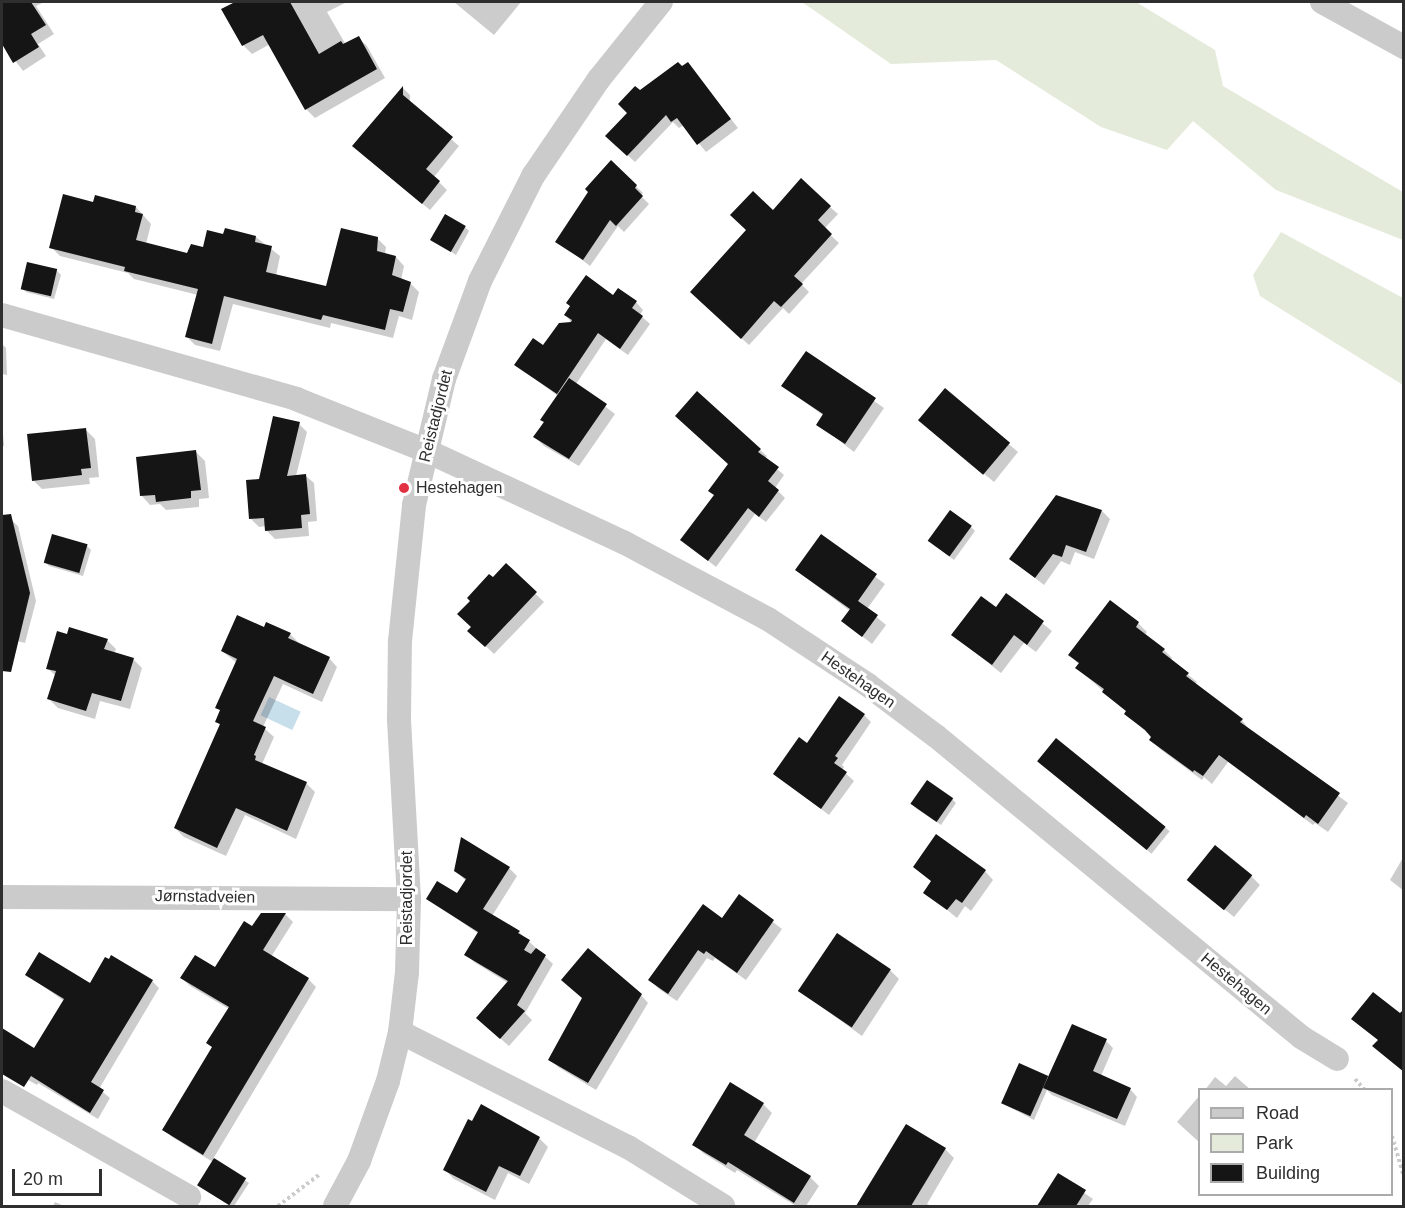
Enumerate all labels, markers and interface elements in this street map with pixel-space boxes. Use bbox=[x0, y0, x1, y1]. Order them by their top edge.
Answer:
street label: Reistadjordet bbox=[415, 368, 457, 464]
place label: Hestehagen bbox=[416, 478, 502, 498]
marker: Hestehagen bbox=[397, 481, 411, 495]
street label: Hestehagen bbox=[817, 647, 899, 713]
street label: Reistadjordet bbox=[397, 851, 417, 945]
street label: Jørnstadveien bbox=[155, 887, 255, 907]
street label: Hestehagen bbox=[1197, 949, 1275, 1019]
legend bbox=[1198, 1088, 1393, 1196]
text: Road bbox=[1256, 1103, 1299, 1123]
text: Park bbox=[1256, 1133, 1293, 1153]
scale bar bbox=[15, 1157, 105, 1195]
text: Building bbox=[1256, 1163, 1320, 1183]
text: 20 m bbox=[23, 1169, 63, 1189]

